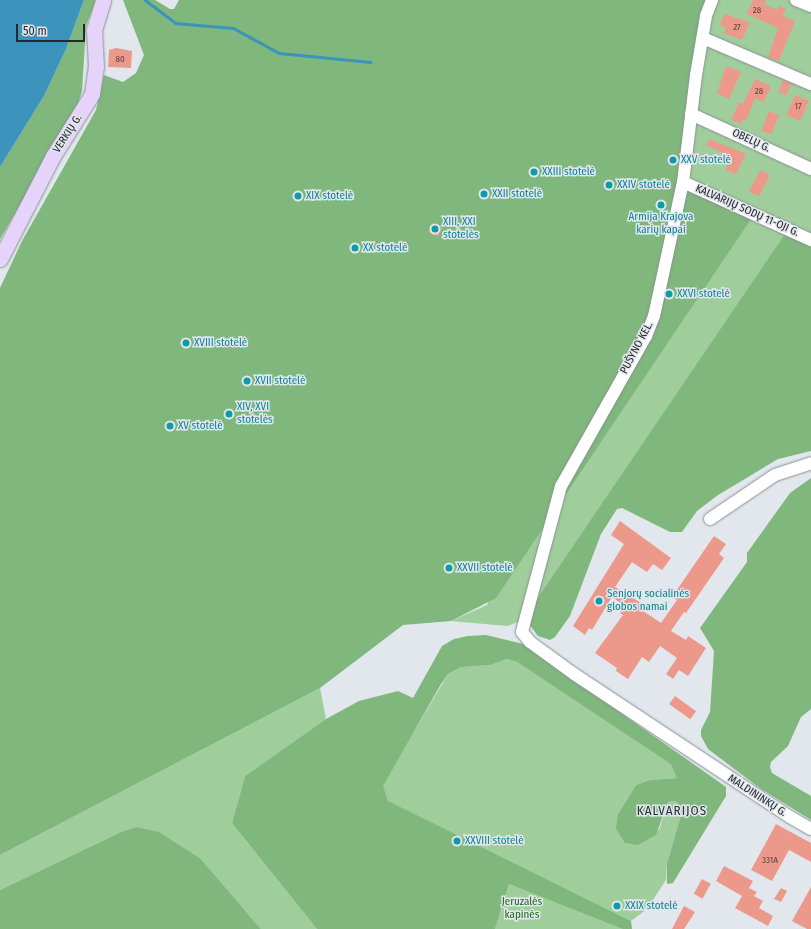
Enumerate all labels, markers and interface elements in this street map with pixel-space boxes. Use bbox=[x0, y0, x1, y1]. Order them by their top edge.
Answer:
house number: 28 bbox=[753, 5, 761, 15]
scale bar bbox=[18, 16, 87, 42]
house number: 27 bbox=[733, 22, 741, 32]
text: 50 m bbox=[23, 24, 47, 38]
house number: 80 bbox=[115, 54, 125, 64]
house number: 28 bbox=[755, 86, 763, 96]
house number: 17 bbox=[794, 101, 802, 111]
street label: VERKIŲ G. bbox=[51, 112, 85, 156]
street label: OBELŲ G. bbox=[730, 126, 772, 156]
place label: XXV stotelė bbox=[681, 153, 731, 167]
marker: XXV stotelė bbox=[668, 155, 678, 165]
place label: XXIII stotelė bbox=[542, 165, 595, 179]
marker: XXIII stotelė bbox=[529, 167, 539, 177]
place label: XXIV stotelė bbox=[617, 178, 670, 192]
marker: XXIV stotelė bbox=[604, 180, 614, 190]
street label: KALVARIJŲ SODŲ 11-OJI G. bbox=[693, 182, 801, 240]
place label: XXII stotelė bbox=[492, 187, 542, 201]
place label: XIX stotelė bbox=[306, 189, 353, 203]
marker: XXII stotelė bbox=[479, 189, 489, 199]
marker: XIX stotelė bbox=[293, 191, 303, 201]
marker: Armija Krajova karių kapai bbox=[656, 200, 666, 210]
place label: Armija Krajova karių kapai bbox=[629, 211, 693, 237]
place label: XIII, XXI stotelės bbox=[443, 216, 479, 242]
marker: XIII, XXI stotelės bbox=[430, 224, 440, 234]
place label: XX stotelė bbox=[363, 241, 407, 255]
marker: XX stotelė bbox=[350, 243, 360, 253]
place label: XXVI stotelė bbox=[677, 287, 730, 301]
marker: XXVI stotelė bbox=[664, 289, 674, 299]
street label: PUŠYNO KEL. bbox=[618, 320, 656, 376]
place label: XVIII stotelė bbox=[194, 336, 247, 350]
marker: XVIII stotelė bbox=[181, 338, 191, 348]
place label: XVII stotelė bbox=[255, 374, 305, 388]
marker: XVII stotelė bbox=[242, 376, 252, 386]
place label: XIV, XVI stotelės bbox=[237, 401, 273, 427]
marker: XIV, XVI stotelės bbox=[224, 409, 234, 419]
place label: XV stotelė bbox=[178, 419, 223, 433]
marker: XV stotelė bbox=[165, 421, 175, 431]
place label: XXVII stotelė bbox=[457, 561, 513, 575]
marker: XXVII stotelė bbox=[444, 563, 454, 573]
place label: Senjorų socialinės globos namai bbox=[607, 588, 689, 614]
marker: Senjorų socialinės globos namai bbox=[594, 596, 604, 606]
street label: MALDININKŲ G. bbox=[725, 772, 789, 820]
district label: KALVARIJOS bbox=[637, 803, 707, 819]
place label: XXVIII stotelė bbox=[465, 834, 524, 848]
marker: XXVIII stotelė bbox=[452, 836, 462, 846]
house number: 331A bbox=[762, 855, 778, 865]
park label: Jeruzalės kapinės bbox=[502, 896, 542, 922]
place label: XXIX stotelė bbox=[625, 899, 678, 913]
marker: XXIX stotelė bbox=[612, 901, 622, 911]

